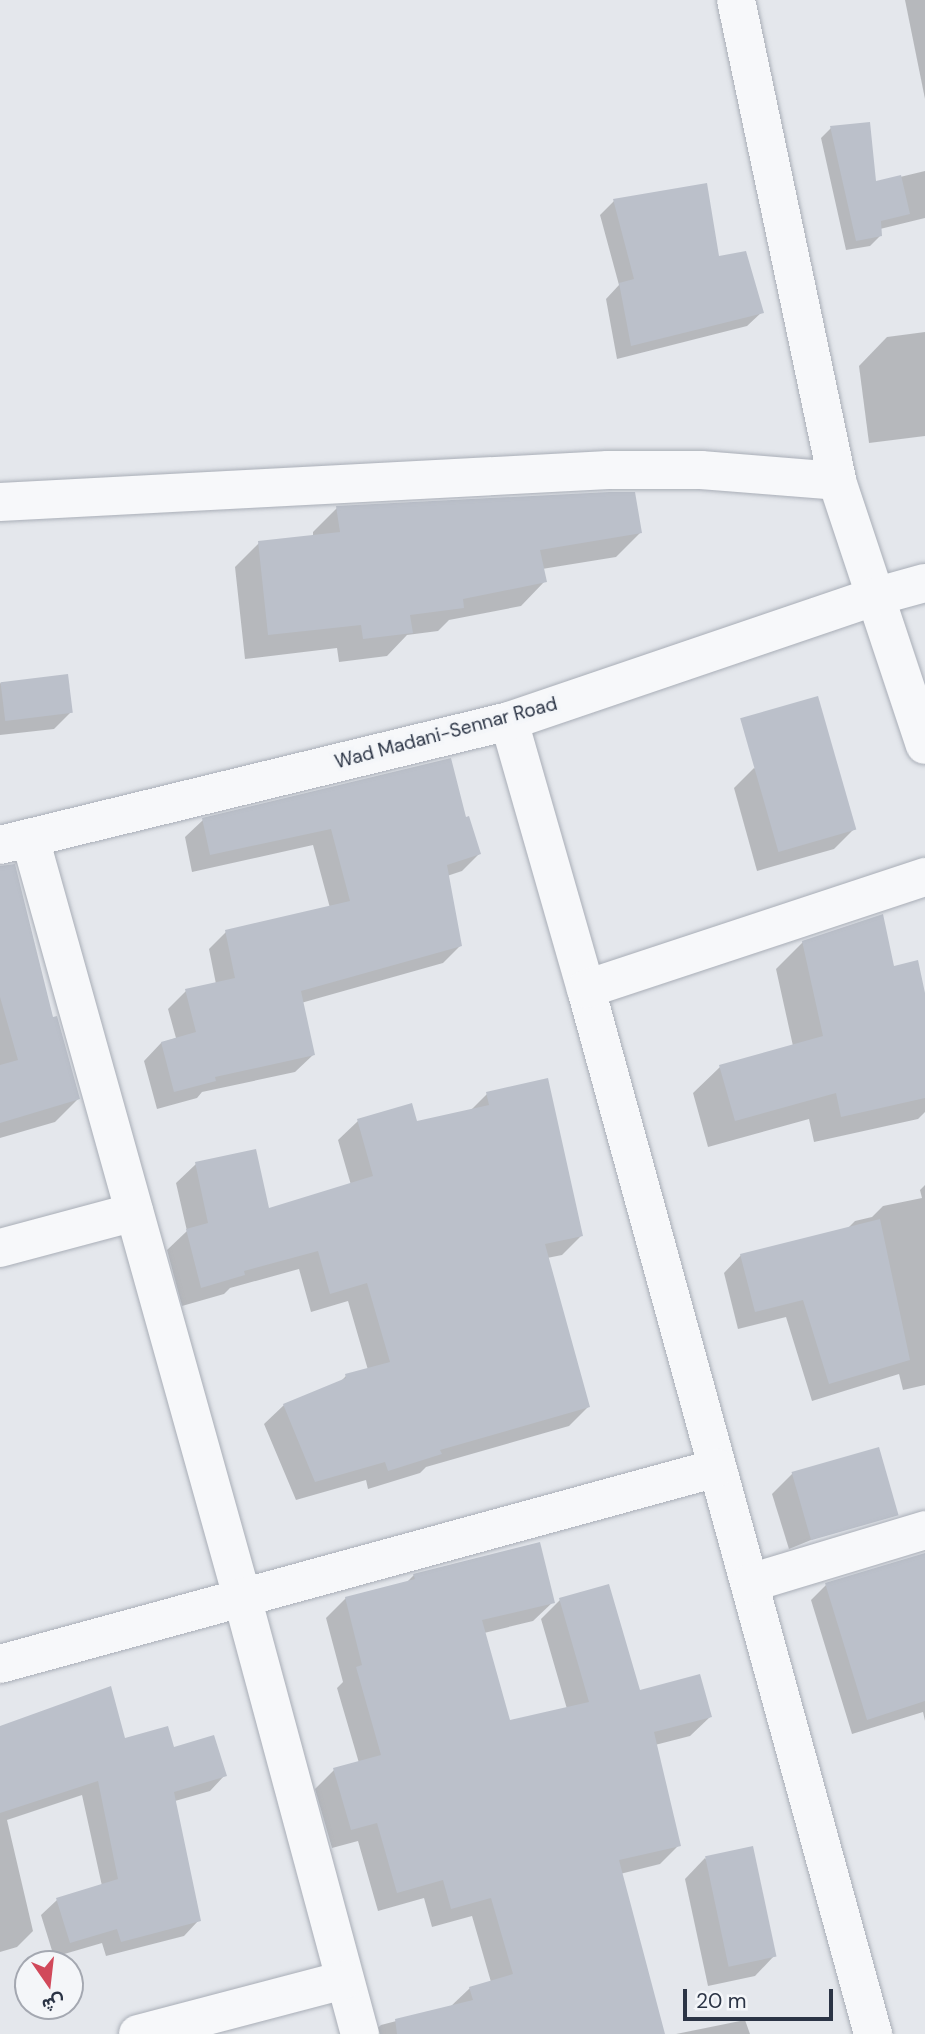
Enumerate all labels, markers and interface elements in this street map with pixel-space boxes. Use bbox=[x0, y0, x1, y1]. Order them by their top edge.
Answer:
street label: Wad Madani-Sennar Road bbox=[332, 692, 560, 774]
north arrow bbox=[14, 1950, 84, 2020]
scale bar bbox=[687, 1974, 838, 2018]
text: 20 m bbox=[696, 1987, 747, 2015]
text: ش bbox=[40, 1989, 68, 2019]

